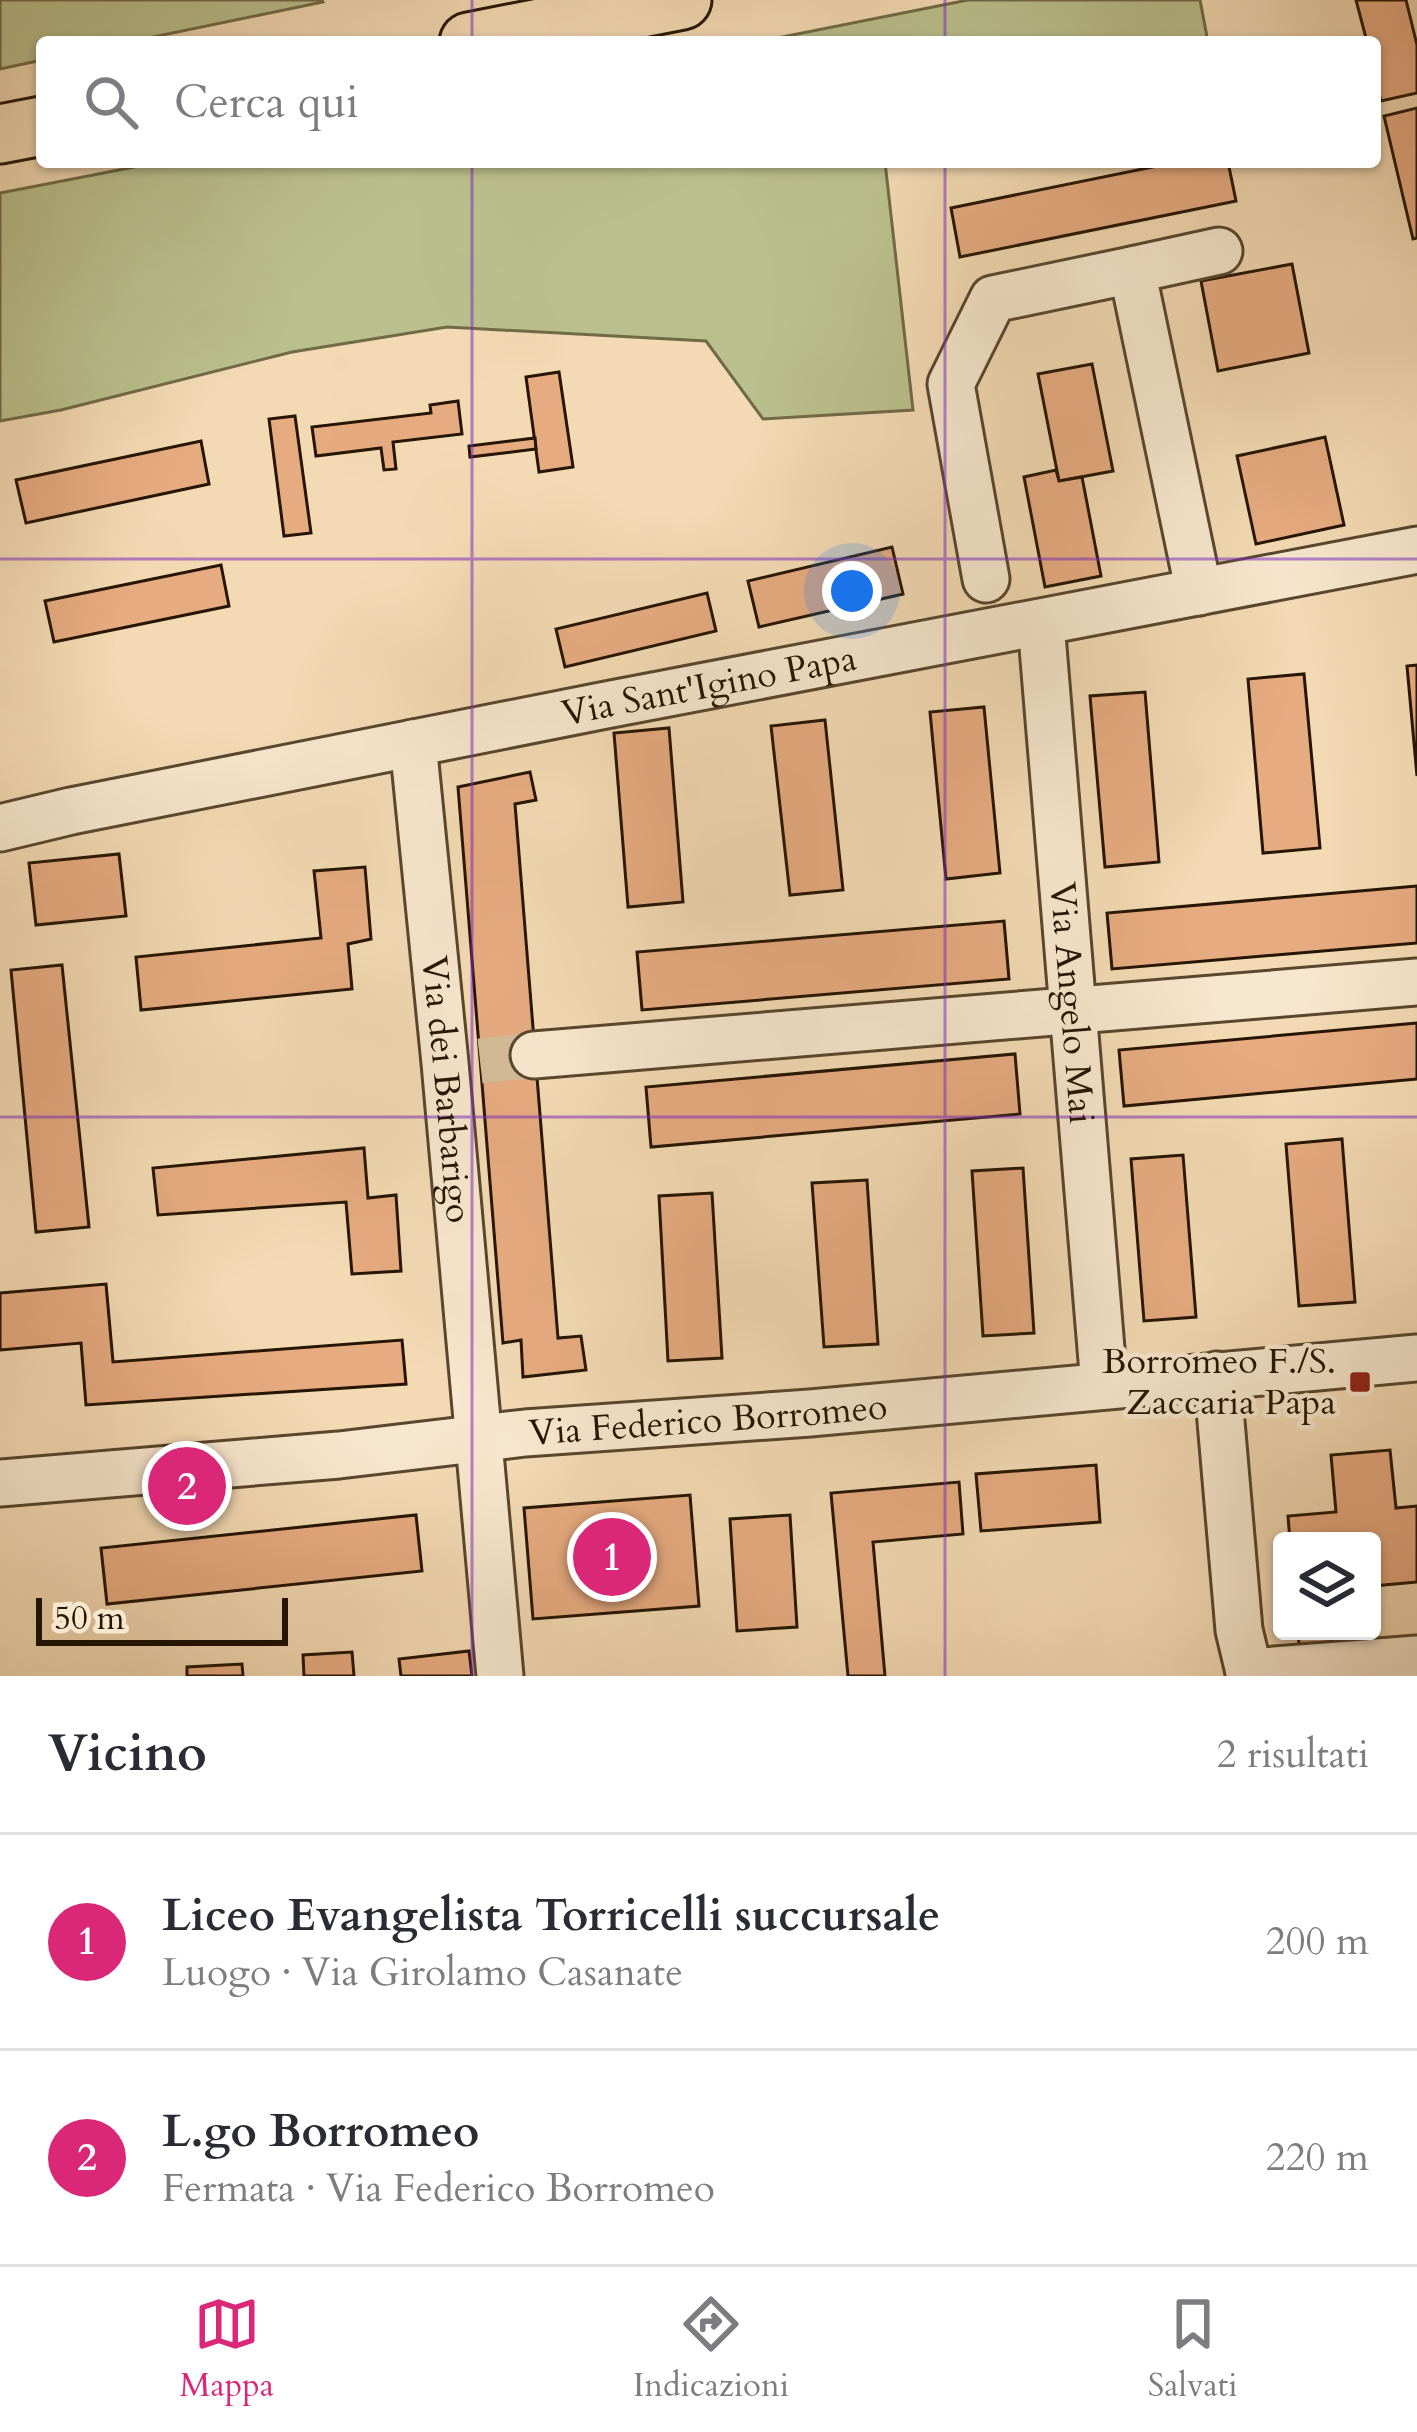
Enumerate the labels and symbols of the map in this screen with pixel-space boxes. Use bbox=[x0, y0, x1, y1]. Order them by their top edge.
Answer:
your location bbox=[822, 561, 882, 621]
street label: Via Sant'Igino Papa bbox=[557, 633, 861, 738]
street label: Via Angelo Mai bbox=[1038, 880, 1107, 1126]
street label: Via dei Barbarigo bbox=[410, 953, 484, 1225]
place label: Borromeo F./S. Zaccaria Papa bbox=[1102, 1337, 1336, 1427]
marker: Borromeo F./S. Zaccaria Papa bbox=[1347, 1369, 1373, 1395]
street label: Via Federico Borromeo bbox=[527, 1382, 889, 1457]
pin: 2 bbox=[148, 1441, 226, 1531]
pin: 1 bbox=[573, 1512, 651, 1602]
scale bar bbox=[36, 1592, 288, 1645]

